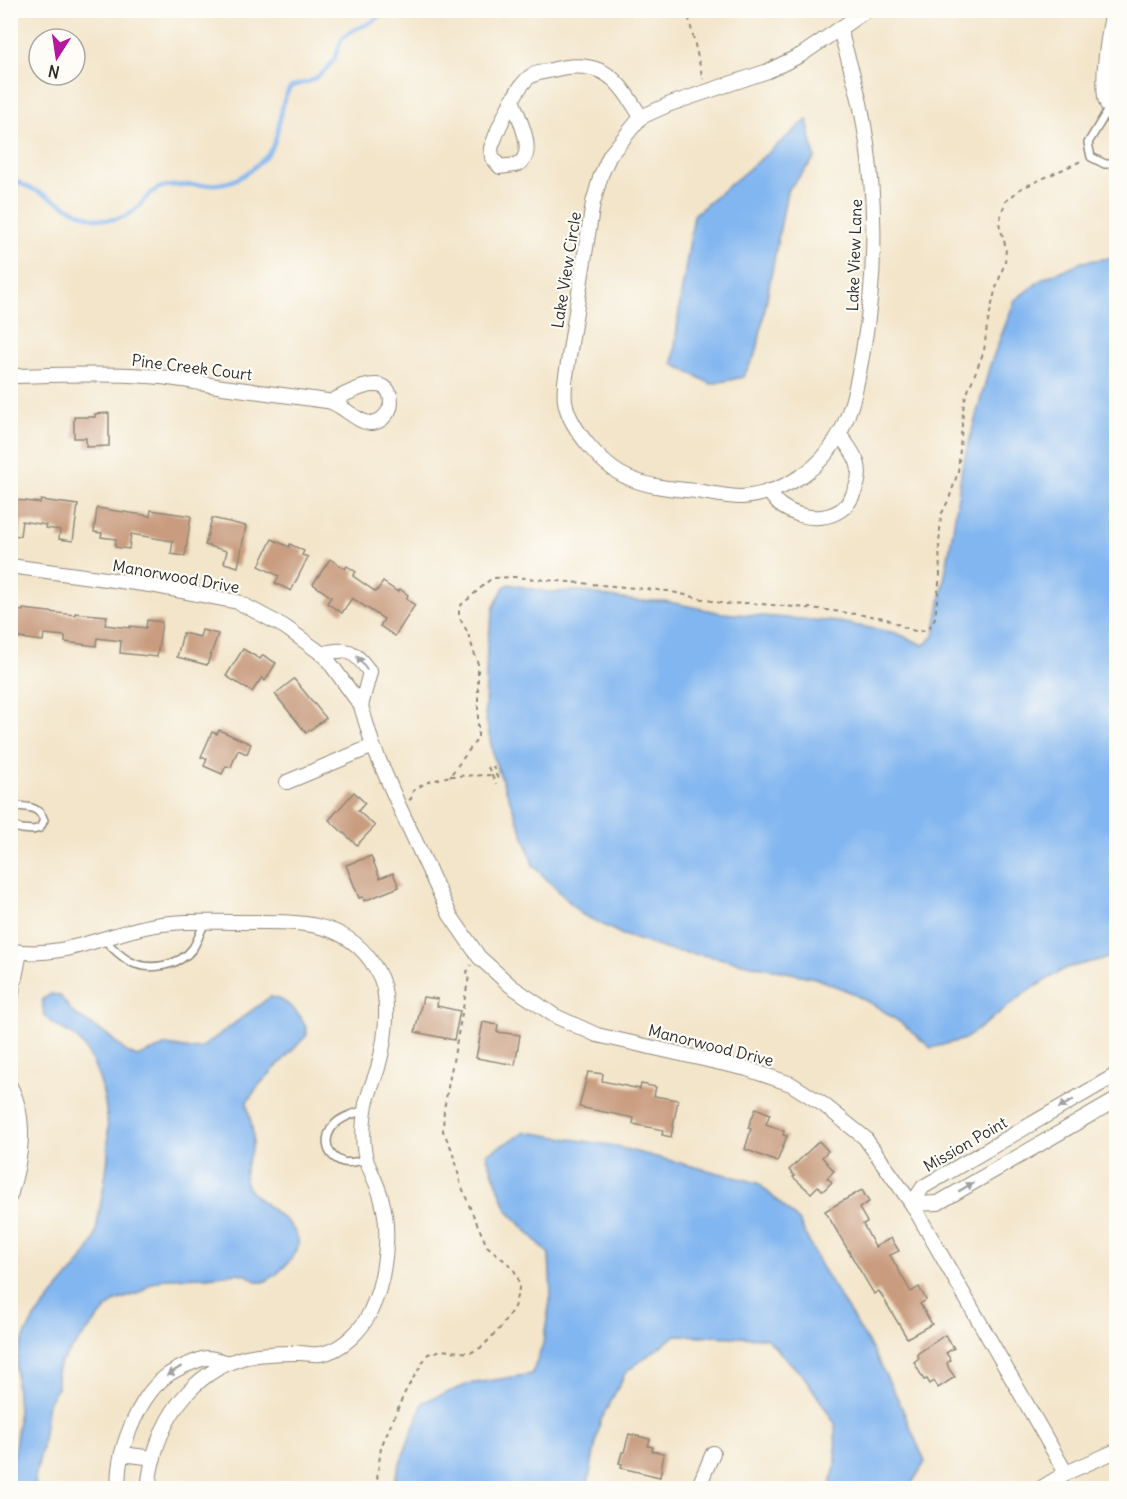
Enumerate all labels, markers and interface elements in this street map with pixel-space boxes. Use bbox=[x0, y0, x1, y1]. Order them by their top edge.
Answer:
north arrow bbox=[27, 27, 87, 87]
text: N bbox=[46, 61, 61, 83]
street label: Lake View Lane bbox=[842, 198, 866, 312]
street label: Lake View Circle bbox=[547, 210, 585, 330]
street label: Pine Creek Court bbox=[131, 350, 254, 384]
street label: Manorwood Drive bbox=[111, 555, 241, 597]
one-way arrow bbox=[357, 655, 369, 670]
street label: Manorwood Drive bbox=[646, 1020, 776, 1070]
one-way arrow bbox=[1057, 1099, 1074, 1109]
street label: Mission Point bbox=[920, 1112, 1011, 1176]
one-way arrow bbox=[958, 1182, 974, 1193]
one-way arrow bbox=[166, 1366, 182, 1377]

